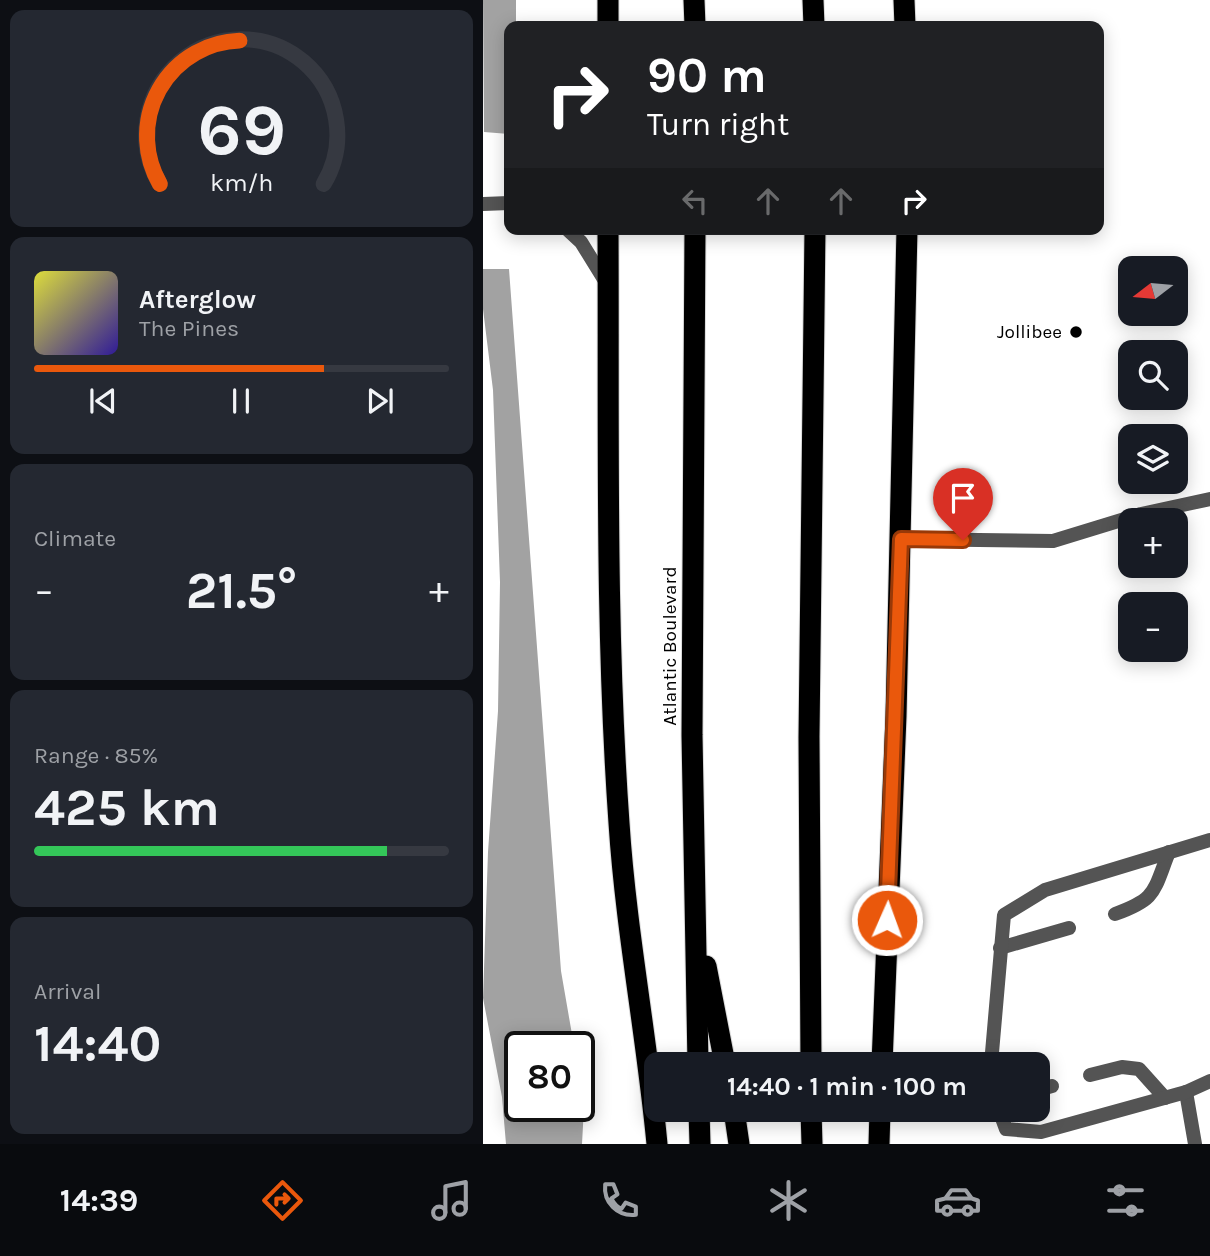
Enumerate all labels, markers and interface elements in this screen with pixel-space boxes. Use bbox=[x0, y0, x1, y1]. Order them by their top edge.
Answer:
text: 90 m bbox=[647, 47, 767, 104]
icon: right bbox=[532, 49, 623, 140]
text: 69 bbox=[197, 88, 286, 173]
text: Turn right bbox=[647, 106, 789, 143]
text: km/h bbox=[210, 168, 273, 197]
icon: left bbox=[676, 182, 714, 220]
icon: ahead bbox=[749, 182, 787, 220]
icon: ahead bbox=[822, 182, 860, 220]
icon: right bbox=[895, 182, 933, 220]
north arrow bbox=[1118, 256, 1188, 326]
map controls bbox=[1118, 256, 1188, 662]
text: Afterglow bbox=[139, 284, 256, 315]
text: The Pines bbox=[139, 315, 239, 342]
place label: Jollibee bbox=[997, 321, 1062, 343]
marker: Jollibee bbox=[1068, 324, 1084, 340]
button: search bbox=[1118, 340, 1188, 410]
icon: previous bbox=[84, 382, 122, 420]
icon: pause bbox=[222, 382, 260, 420]
icon: next bbox=[361, 382, 399, 420]
button: layers bbox=[1118, 424, 1188, 494]
pin bbox=[933, 468, 993, 540]
icon: arrive bbox=[944, 479, 982, 517]
button: + bbox=[1118, 508, 1188, 578]
text: Climate bbox=[34, 525, 116, 552]
text: 21.5° bbox=[186, 560, 297, 621]
street label: Atlantic Boulevard bbox=[659, 566, 681, 726]
text: − bbox=[34, 568, 54, 613]
text: + bbox=[429, 568, 449, 613]
button: − bbox=[1118, 592, 1188, 662]
text: Range · 85% bbox=[34, 742, 158, 769]
text: 425 km bbox=[34, 777, 220, 838]
position arrow bbox=[850, 883, 924, 957]
text: Arrival bbox=[34, 978, 101, 1005]
text: 14:40 bbox=[34, 1013, 161, 1074]
speed limit sign: 80 bbox=[504, 1031, 595, 1122]
text: 14:40 · 1 min · 100 m bbox=[727, 1071, 967, 1102]
icon: directions bbox=[258, 1176, 307, 1225]
icon: music bbox=[427, 1176, 476, 1225]
icon: phone bbox=[595, 1176, 644, 1225]
icon: climate bbox=[764, 1176, 813, 1225]
icon: car bbox=[933, 1176, 982, 1225]
icon: filters bbox=[1101, 1176, 1150, 1225]
text: 14:39 bbox=[60, 1182, 138, 1219]

